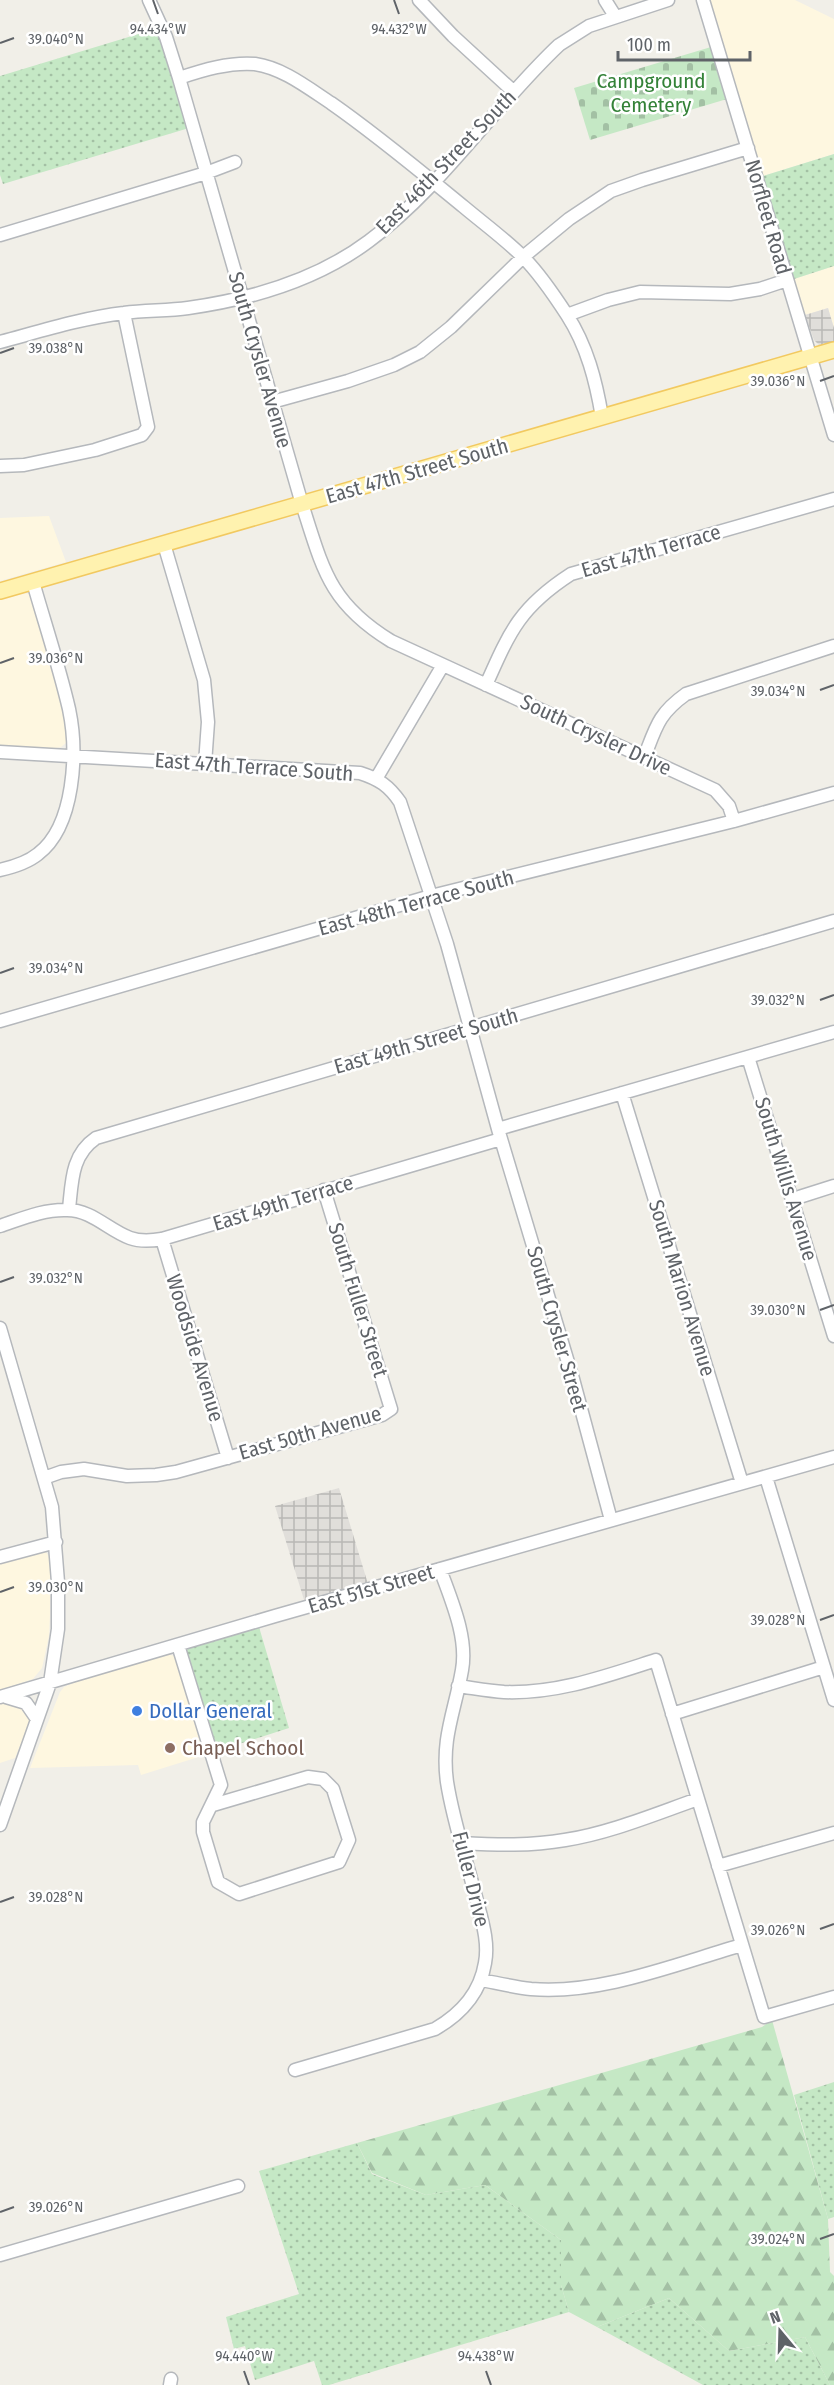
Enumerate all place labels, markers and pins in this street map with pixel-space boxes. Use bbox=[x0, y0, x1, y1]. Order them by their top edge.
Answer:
place label: Dollar General bbox=[149, 1698, 272, 1724]
marker: Dollar General bbox=[130, 1704, 144, 1718]
place label: Chapel School bbox=[182, 1735, 304, 1761]
marker: Chapel School bbox=[163, 1741, 177, 1755]

